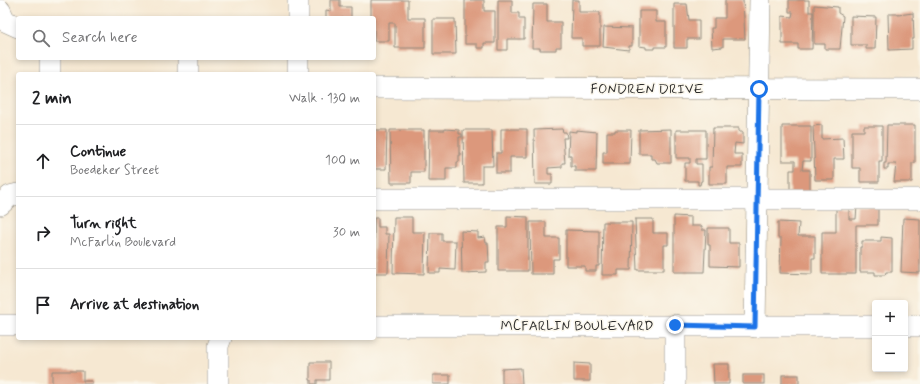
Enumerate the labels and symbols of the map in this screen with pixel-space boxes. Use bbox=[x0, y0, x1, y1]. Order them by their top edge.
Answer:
street label: FONDREN DRIVE bbox=[591, 80, 703, 98]
route start bbox=[750, 80, 768, 98]
route end bbox=[666, 316, 684, 334]
street label: MCFARLIN BOULEVARD bbox=[500, 317, 654, 335]

